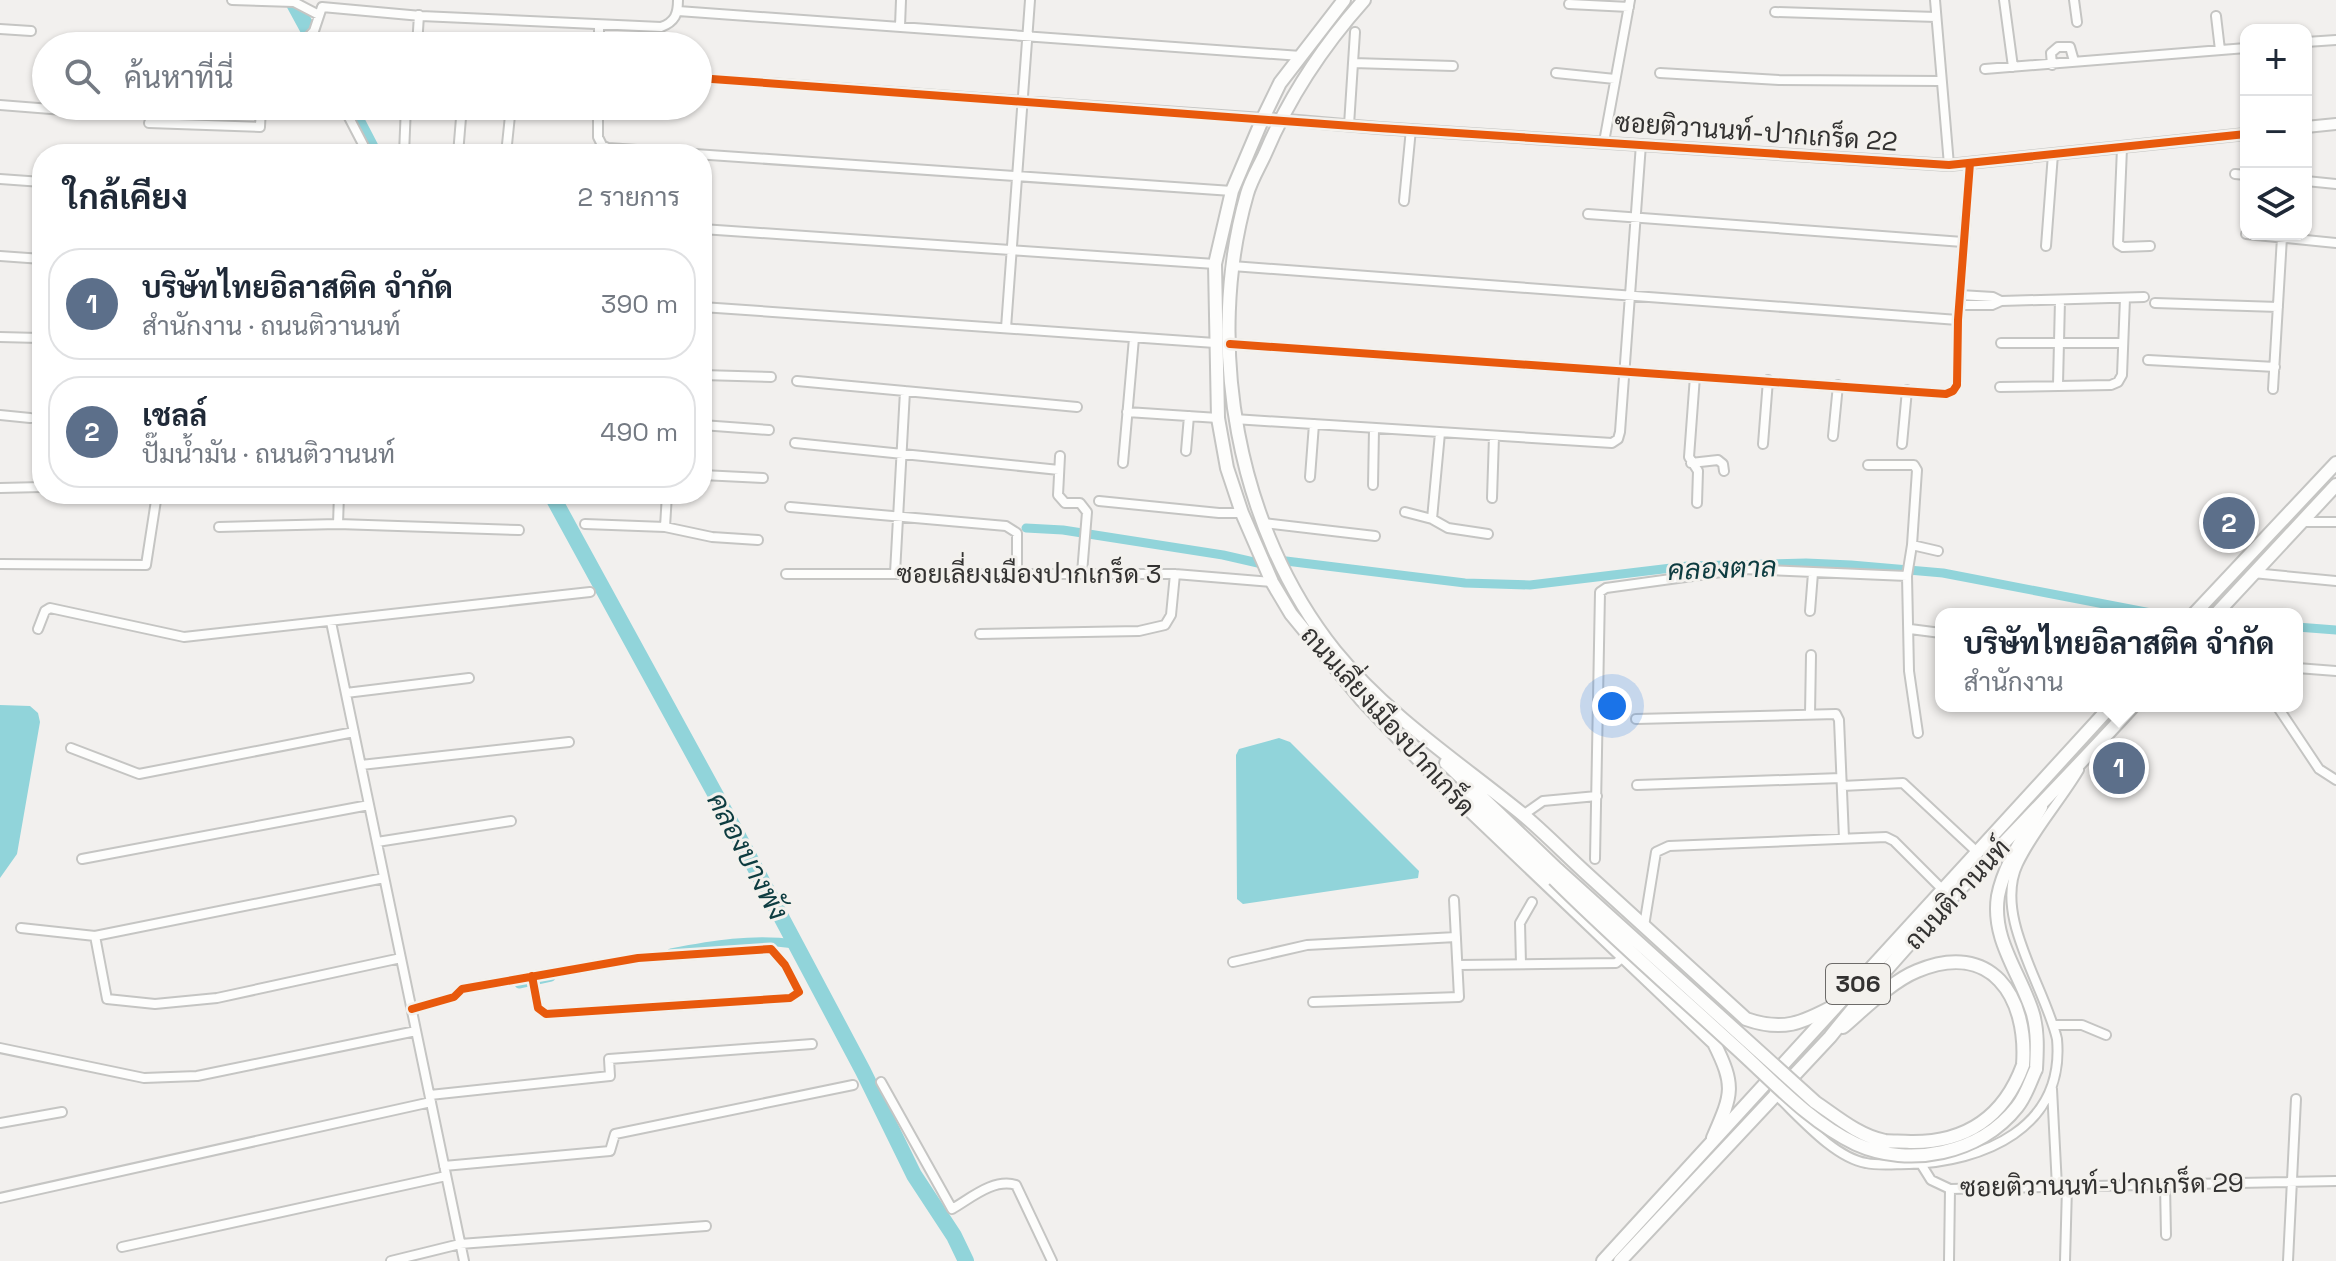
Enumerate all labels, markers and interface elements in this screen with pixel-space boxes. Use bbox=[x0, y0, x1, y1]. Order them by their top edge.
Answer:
map controls bbox=[2240, 24, 2312, 240]
button: + bbox=[2240, 24, 2312, 96]
search box bbox=[32, 32, 712, 120]
icon: search bbox=[60, 54, 104, 98]
text: ค้นหาที่นี่ bbox=[124, 58, 234, 97]
button: − bbox=[2240, 96, 2312, 168]
street label: ซอยติวานนท์-ปากเกร็ด 22 bbox=[1613, 104, 1899, 159]
button: layers bbox=[2240, 168, 2312, 240]
text: ใกล้เคียง bbox=[64, 176, 188, 219]
text: 2 รายการ bbox=[577, 180, 680, 214]
text: บริษัทไทยอิลาสติค จำกัด bbox=[142, 268, 453, 307]
text: 1 bbox=[86, 287, 98, 321]
text: 390 m bbox=[601, 287, 678, 321]
text: สำนักงาน · ถนนติวานนท์ bbox=[142, 309, 401, 343]
text: เชลล์ bbox=[142, 396, 207, 435]
text: 2 bbox=[84, 415, 100, 449]
text: 490 m bbox=[600, 415, 678, 449]
text: ปั๊มน้ำมัน · ถนนติวานนท์ bbox=[142, 437, 395, 471]
pin: 2 bbox=[2203, 493, 2255, 553]
water label: คลองตาล bbox=[1667, 548, 1777, 588]
street label: ซอยเลี่ยงเมืองปากเกร็ด 3 bbox=[896, 552, 1162, 591]
popup bbox=[1935, 608, 2303, 712]
street label: ถนนเลี่ยงเมืองปากเกร็ด bbox=[1293, 615, 1486, 823]
text: บริษัทไทยอิลาสติค จำกัด bbox=[1963, 624, 2275, 663]
text: สำนักงาน bbox=[1963, 665, 2064, 699]
your location bbox=[1592, 686, 1632, 726]
pin: 1 bbox=[2093, 738, 2145, 798]
water label: คลองบางพัง bbox=[699, 786, 797, 926]
street label: ถนนติวานนท์ bbox=[1897, 831, 2017, 957]
road number: 306 bbox=[1826, 964, 1890, 1004]
street label: ซอยติวานนท์-ปากเกร็ด 29 bbox=[1960, 1165, 2244, 1204]

